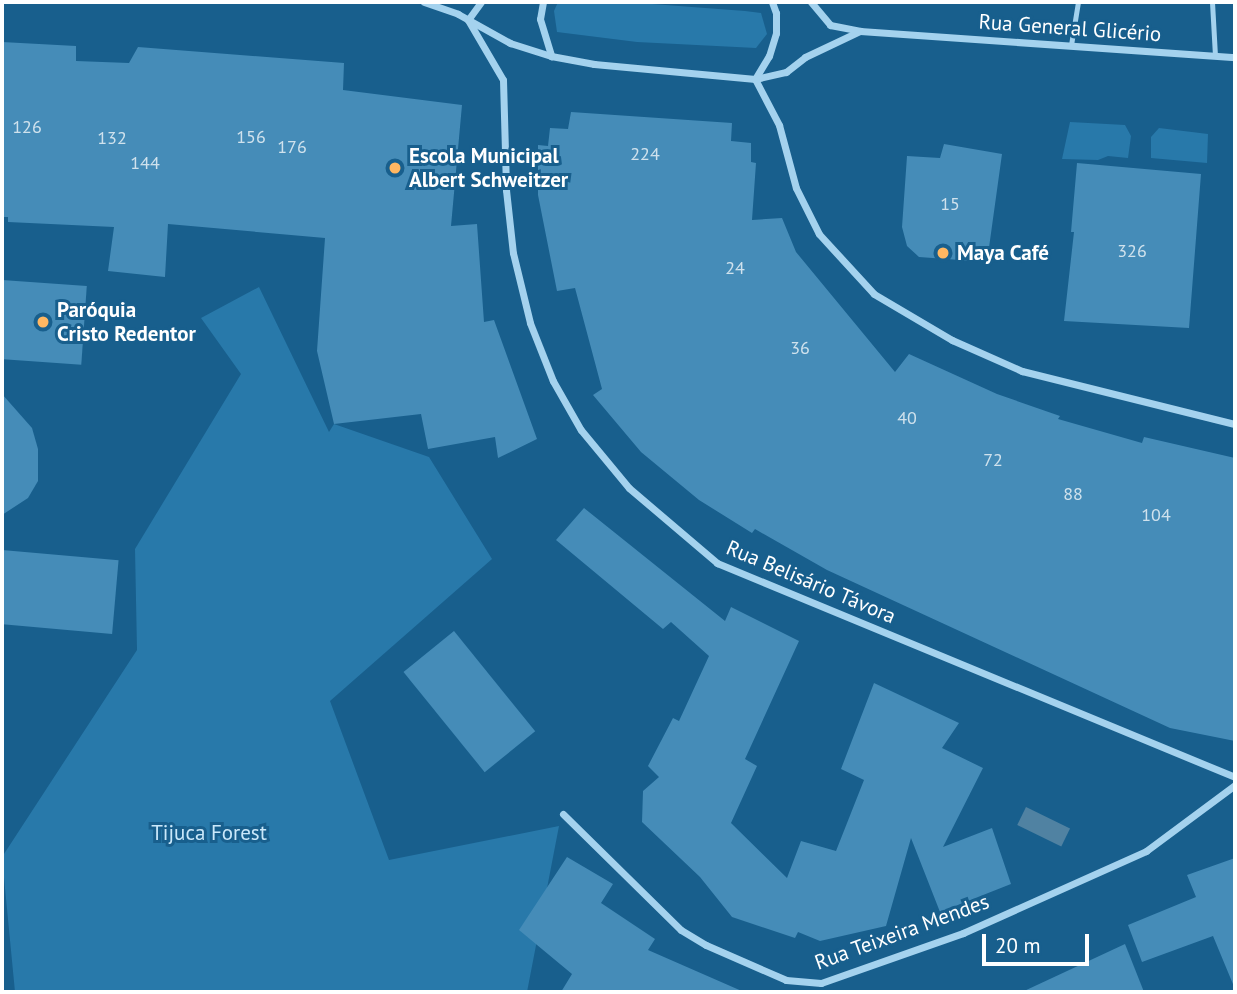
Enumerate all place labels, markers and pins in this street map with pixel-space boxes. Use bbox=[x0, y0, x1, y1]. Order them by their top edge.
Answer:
place label: Escola Municipal Albert Schweitzer bbox=[409, 143, 568, 193]
marker: Escola Municipal Albert Schweitzer bbox=[387, 160, 403, 176]
place label: Maya Café bbox=[957, 240, 1049, 266]
marker: Maya Café bbox=[935, 245, 951, 261]
place label: Paróquia Cristo Redentor bbox=[57, 297, 196, 347]
marker: Paróquia Cristo Redentor bbox=[35, 314, 51, 330]

